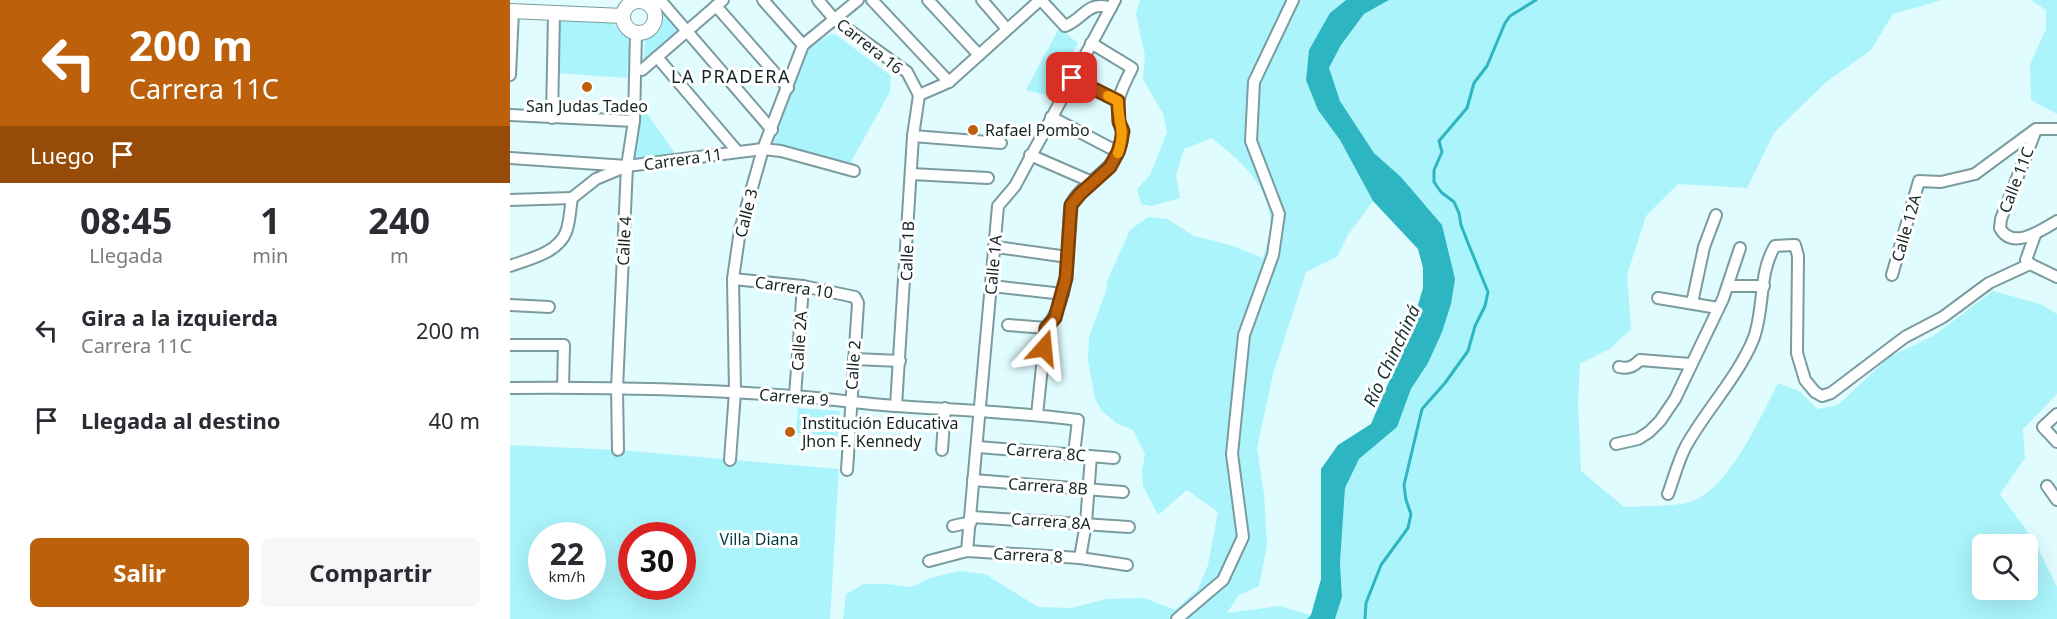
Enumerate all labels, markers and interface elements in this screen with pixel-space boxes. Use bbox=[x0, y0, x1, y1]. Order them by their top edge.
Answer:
street label: Carrera 16 bbox=[832, 13, 908, 79]
text: 200 m bbox=[129, 16, 253, 73]
icon: left bbox=[30, 24, 108, 102]
pin bbox=[1046, 52, 1097, 103]
icon: arrive bbox=[1055, 61, 1088, 94]
district label: LA PRADERA bbox=[671, 64, 791, 88]
text: Carrera 11C bbox=[129, 70, 279, 107]
marker: San Judas Tadeo bbox=[580, 80, 594, 94]
place label: San Judas Tadeo bbox=[526, 95, 648, 117]
place label: Rafael Pombo bbox=[985, 119, 1090, 141]
marker: Rafael Pombo bbox=[966, 123, 980, 137]
icon: arrive bbox=[106, 138, 139, 171]
text: Luego bbox=[30, 140, 94, 170]
street label: Carrera 11 bbox=[642, 143, 724, 175]
street label: Calle 11C bbox=[1993, 144, 2039, 216]
street label: Calle 3 bbox=[729, 186, 763, 240]
street label: Calle 12A bbox=[1886, 191, 1926, 264]
text: 08:45 bbox=[80, 196, 172, 245]
text: 1 bbox=[260, 196, 281, 245]
text: 240 bbox=[368, 196, 430, 245]
street label: Calle 4 bbox=[612, 216, 636, 266]
street label: Calle 1B bbox=[895, 221, 919, 281]
street label: Calle 1A bbox=[979, 233, 1007, 296]
text: Llegada bbox=[89, 242, 163, 269]
text: min bbox=[252, 242, 288, 269]
text: m bbox=[390, 242, 409, 269]
street label: Carrera 10 bbox=[753, 271, 835, 303]
water label: Río Chinchiná bbox=[1357, 301, 1425, 410]
text: Gira a la izquierda bbox=[81, 302, 278, 332]
street label: Calle 2A bbox=[786, 310, 812, 372]
icon: left bbox=[30, 314, 63, 347]
text: 200 m bbox=[416, 315, 480, 345]
position arrow bbox=[1012, 316, 1076, 380]
text: Carrera 11C bbox=[81, 332, 192, 359]
street label: Calle 2 bbox=[840, 339, 866, 391]
street label: Carrera 9 bbox=[758, 383, 830, 411]
icon: arrive bbox=[30, 404, 63, 437]
text: Llegada al destino bbox=[81, 405, 281, 435]
text: 40 m bbox=[429, 405, 480, 435]
place label: Institución Educativa Jhon F. Kennedy bbox=[800, 412, 958, 452]
marker: Institución Educativa Jhon F. Kennedy bbox=[783, 425, 797, 439]
street label: Carrera 8C bbox=[1005, 438, 1087, 466]
street label: Carrera 8B bbox=[1007, 472, 1089, 500]
street label: Carrera 8A bbox=[1010, 507, 1092, 535]
speed limit sign: 30 bbox=[618, 522, 696, 600]
park label: Villa Diana bbox=[720, 528, 798, 550]
text: 22 bbox=[550, 533, 584, 574]
map controls bbox=[1972, 534, 2038, 600]
button: search bbox=[1972, 534, 2038, 600]
button: Salir bbox=[30, 538, 249, 607]
button: Compartir bbox=[261, 538, 480, 607]
street label: Carrera 8 bbox=[993, 542, 1063, 568]
text: km/h bbox=[549, 566, 585, 586]

